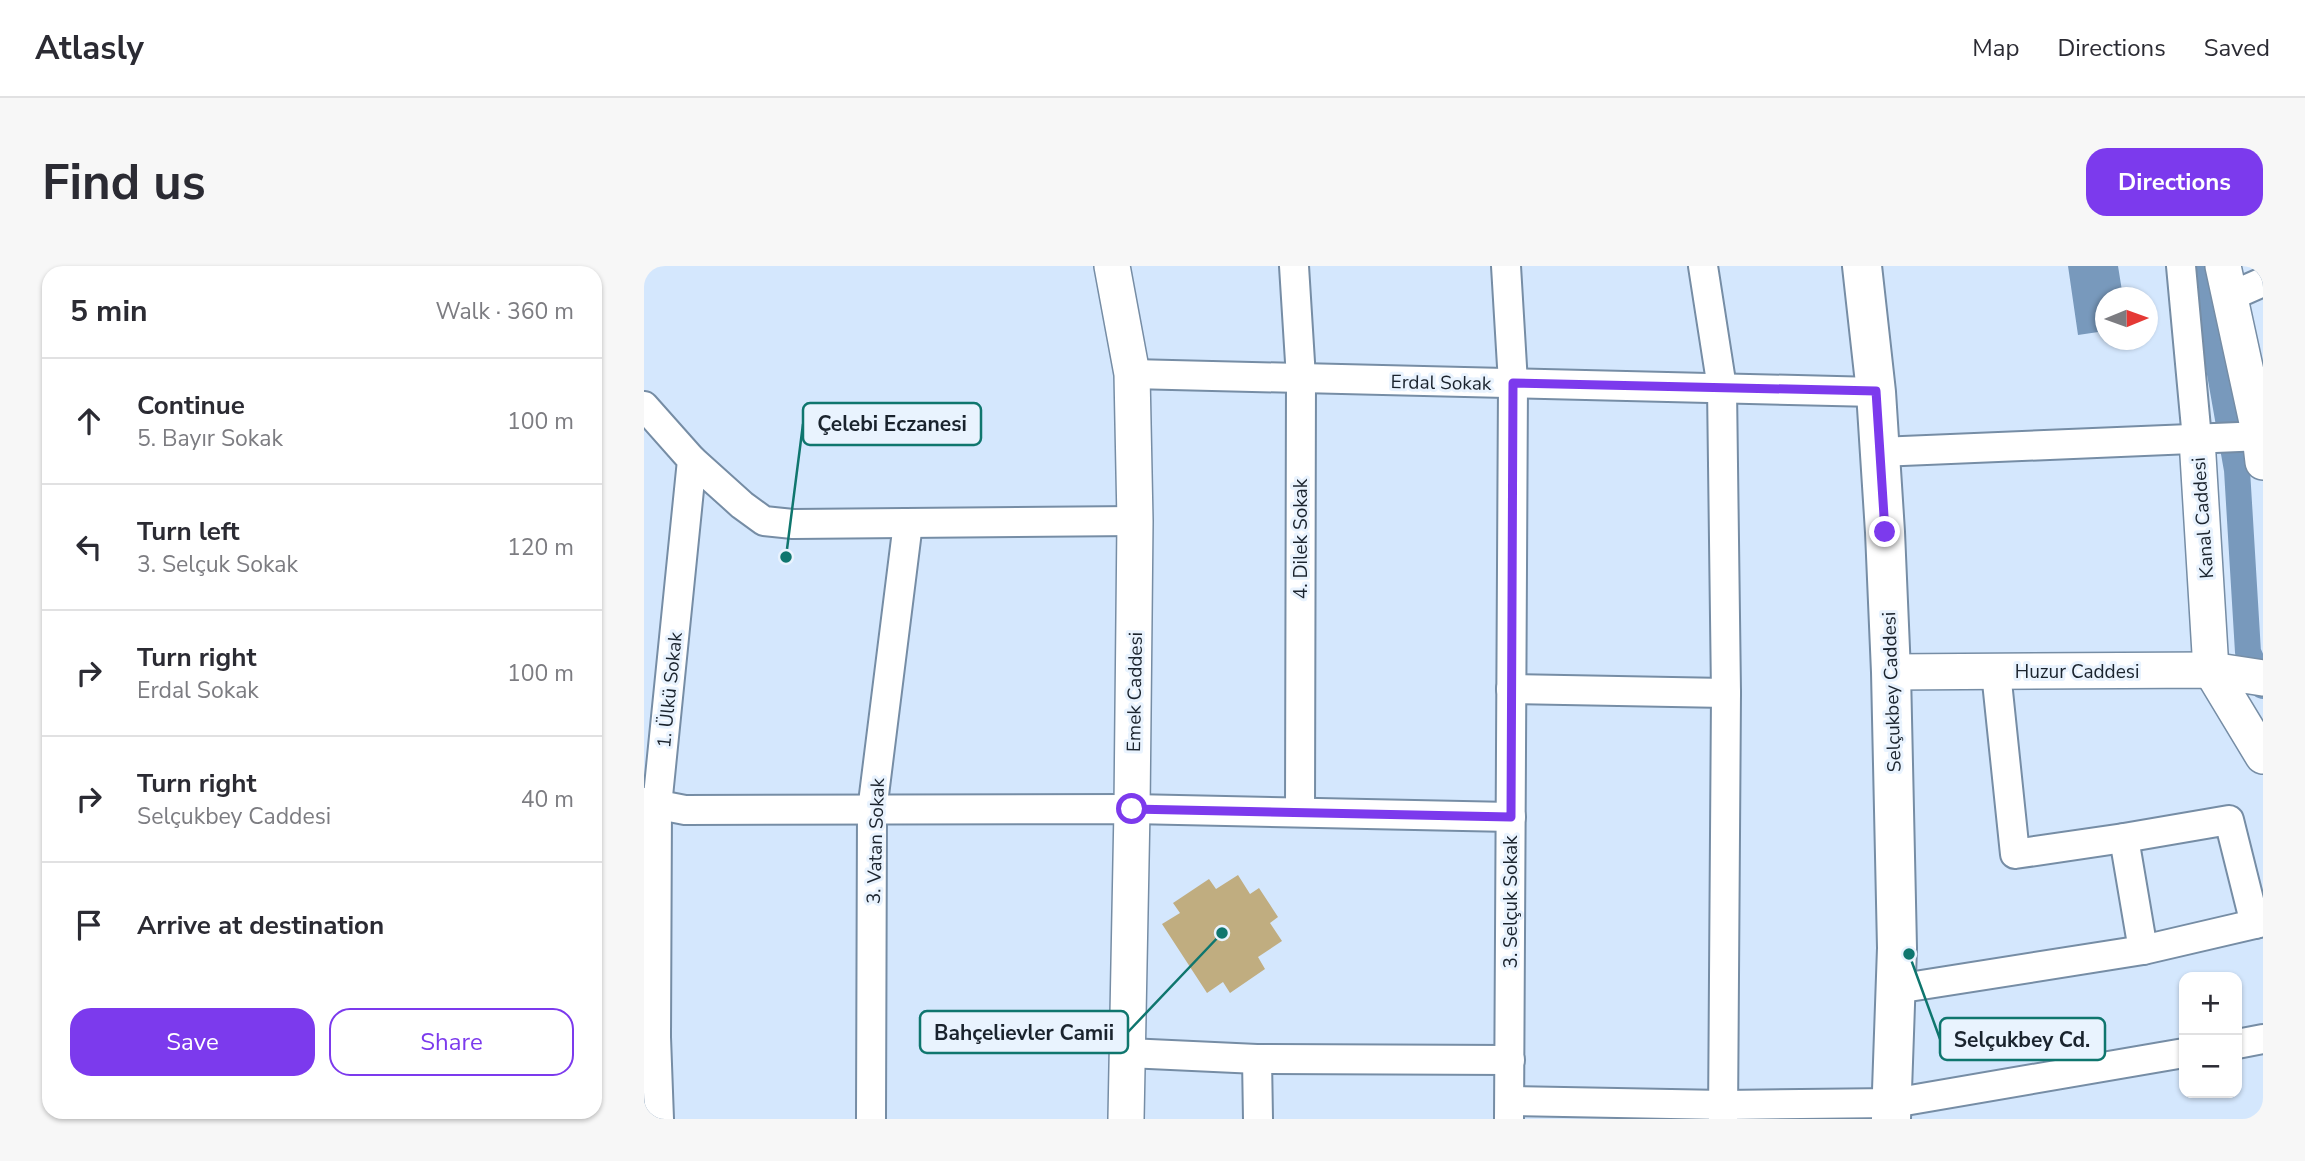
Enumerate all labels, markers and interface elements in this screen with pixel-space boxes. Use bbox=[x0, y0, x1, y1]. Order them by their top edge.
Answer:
text: Atlasly bbox=[35, 26, 144, 71]
text: Map bbox=[1972, 32, 2019, 64]
text: Directions bbox=[2057, 32, 2166, 64]
text: Saved bbox=[2204, 32, 2270, 64]
button: Directions bbox=[2086, 148, 2263, 216]
text: Find us bbox=[42, 149, 206, 216]
north arrow bbox=[2095, 287, 2158, 350]
text: 5 min bbox=[70, 291, 148, 332]
text: Walk · 360 m bbox=[435, 296, 574, 327]
street label: Erdal Sokak bbox=[1390, 369, 1492, 397]
text: Continue bbox=[137, 388, 245, 423]
icon: ahead bbox=[70, 402, 108, 440]
callout: Çelebi Eczanesi bbox=[803, 403, 981, 445]
text: 100 m bbox=[507, 406, 574, 437]
text: Çelebi Eczanesi bbox=[817, 410, 967, 438]
text: 5. Bayır Sokak bbox=[137, 423, 283, 454]
street label: Kanal Caddesi bbox=[2186, 456, 2220, 580]
street label: 4. Dilek Sokak bbox=[1288, 478, 1314, 599]
text: Turn left bbox=[137, 514, 240, 549]
route end bbox=[1869, 516, 1900, 547]
icon: left bbox=[70, 528, 108, 566]
text: 120 m bbox=[507, 532, 574, 563]
text: 3. Selçuk Sokak bbox=[137, 549, 298, 580]
street label: Selçukbey Caddesi bbox=[1876, 611, 1908, 773]
street label: 1. Ülkü Sokak bbox=[651, 630, 689, 749]
street label: Emek Caddesi bbox=[1121, 632, 1149, 752]
text: Turn right bbox=[137, 640, 256, 675]
icon: right bbox=[70, 654, 108, 692]
text: 100 m bbox=[507, 658, 574, 689]
street label: Huzur Caddesi bbox=[2015, 659, 2139, 685]
text: Erdal Sokak bbox=[137, 675, 259, 706]
text: Turn right bbox=[137, 766, 256, 801]
street label: 3. Vatan Sokak bbox=[861, 777, 891, 905]
icon: right bbox=[70, 780, 108, 818]
text: 40 m bbox=[521, 784, 574, 815]
route start bbox=[1116, 793, 1147, 824]
text: Selçukbey Caddesi bbox=[137, 801, 331, 832]
street label: 3. Selçuk Sokak bbox=[1498, 835, 1524, 969]
icon: arrive bbox=[70, 906, 108, 944]
text: Arrive at destination bbox=[137, 908, 384, 943]
map controls bbox=[2179, 972, 2242, 1098]
button: + bbox=[2179, 972, 2242, 1035]
button: Save bbox=[70, 1008, 315, 1076]
button: Share bbox=[329, 1008, 574, 1076]
callout: Bahçelievler Camii bbox=[920, 1011, 1128, 1053]
callout: Selçukbey Cd. bbox=[1940, 1018, 2105, 1060]
text: Bahçelievler Camii bbox=[934, 1019, 1114, 1047]
text: Selçukbey Cd. bbox=[1954, 1026, 2090, 1054]
button: − bbox=[2179, 1035, 2242, 1098]

